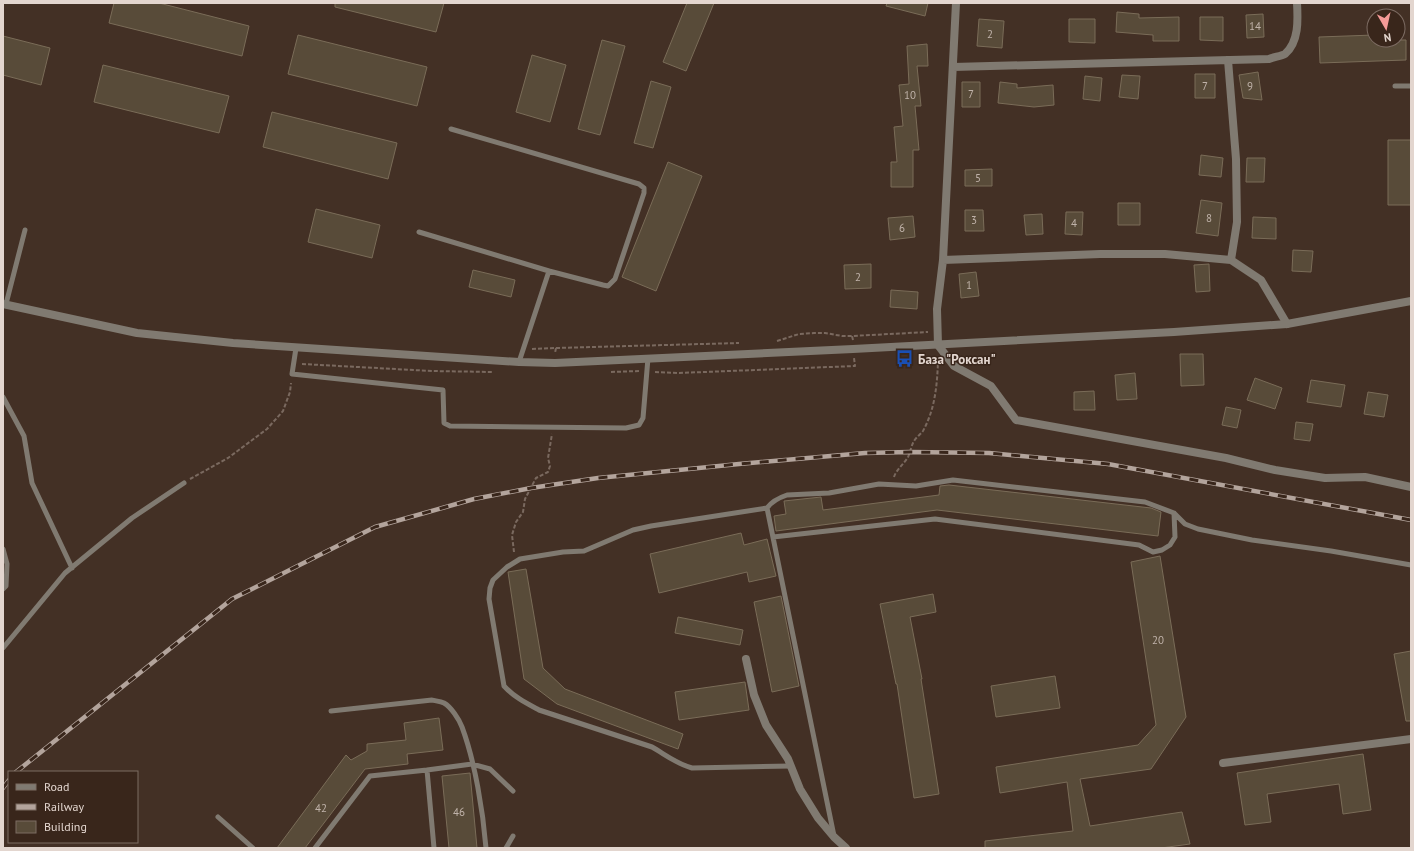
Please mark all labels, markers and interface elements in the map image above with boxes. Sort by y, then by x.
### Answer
north arrow [1366,8,1406,48]
house number: 14 [1249,19,1261,33]
house number: 2 [987,27,993,41]
text: N [1383,30,1392,45]
house number: 7 [1202,79,1208,93]
house number: 9 [1247,79,1253,93]
house number: 7 [968,87,974,101]
house number: 10 [904,88,916,102]
house number: 5 [975,171,981,185]
house number: 8 [1206,211,1212,225]
house number: 3 [971,213,977,227]
house number: 4 [1071,216,1077,230]
house number: 6 [899,221,905,235]
house number: 2 [855,270,861,284]
house number: 1 [966,278,972,292]
bus stop icon: База "Роксан" [895,349,915,369]
place label: База "Роксан" [918,351,996,368]
house number: 20 [1152,633,1164,647]
legend [8,771,138,843]
text: Road [44,779,69,794]
text: Railway [44,799,84,814]
house number: 42 [315,801,327,815]
house number: 46 [453,805,465,819]
text: Building [44,819,87,834]

